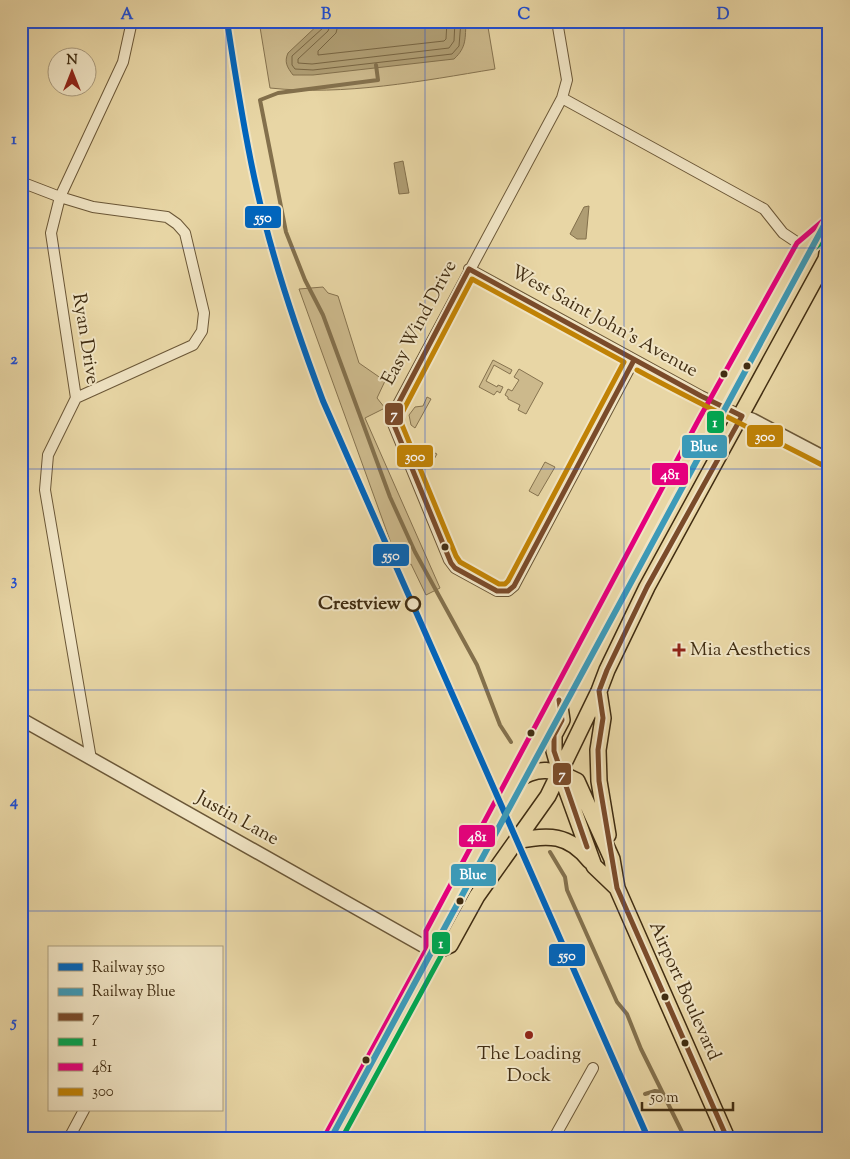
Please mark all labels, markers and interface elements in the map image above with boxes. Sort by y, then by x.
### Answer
text: A [121,4,134,27]
text: B [321,4,331,27]
text: C [518,4,531,27]
text: D [717,4,730,27]
north arrow [48,48,98,98]
text: N [66,51,78,71]
text: 1 [11,129,17,152]
line badge: 550 [244,205,282,229]
text: 550 [253,209,272,229]
street label: Easy Wind Drive [376,256,464,390]
street label: West Saint John's Avenue [506,259,703,385]
street label: Ryan Drive [64,292,106,387]
text: 2 [10,349,18,372]
unlabelled marker [742,361,752,371]
unlabelled marker [719,369,729,379]
line badge: 7 [384,402,404,426]
text: 7 [390,406,398,426]
line badge: 1 [706,410,725,434]
text: 1 [713,414,718,434]
line badge: 300 [746,424,784,448]
text: 300 [755,428,776,448]
line badge: Blue [681,434,728,459]
text: Blue [690,438,718,458]
line badge: 300 [396,444,434,468]
text: 300 [405,448,426,468]
line badge: 481 [651,462,689,486]
text: 481 [660,466,680,486]
unlabelled marker [440,542,450,552]
line badge: 550 [372,543,410,567]
text: 550 [381,547,400,567]
text: 3 [11,570,18,593]
place label: Crestview [318,591,402,618]
marker: Crestview [405,596,421,612]
place label: Mia Aesthetics [690,637,811,664]
marker: Mia Aesthetics [672,643,686,657]
unlabelled marker [526,728,536,738]
line badge: 7 [552,762,572,786]
text: 7 [558,766,566,786]
street label: Justin Lane [190,785,284,853]
text: 4 [9,791,18,814]
line badge: 481 [458,824,496,848]
text: 481 [467,828,487,848]
line badge: Blue [450,863,497,887]
text: Blue [459,866,487,886]
unlabelled marker [455,896,465,906]
street label: Airport Boulevard [641,917,727,1065]
line badge: 1 [431,931,451,955]
text: 1 [439,935,444,955]
line badge: 550 [548,943,586,967]
legend [48,946,222,1112]
text: 550 [557,947,576,967]
text: Railway 550 [92,958,165,979]
text: Railway Blue [92,982,176,1003]
unlabelled marker [660,992,670,1002]
text: 7 [92,1008,100,1029]
text: 5 [9,1012,17,1035]
marker: The Loading Dock [523,1029,535,1041]
text: 1 [92,1032,97,1053]
unlabelled marker [680,1038,690,1048]
place label: The Loading Dock [477,1041,581,1090]
unlabelled marker [361,1055,371,1065]
text: 481 [92,1058,112,1079]
scale bar [642,1079,734,1111]
text: 300 [92,1082,114,1103]
text: 50 m [649,1088,679,1109]

